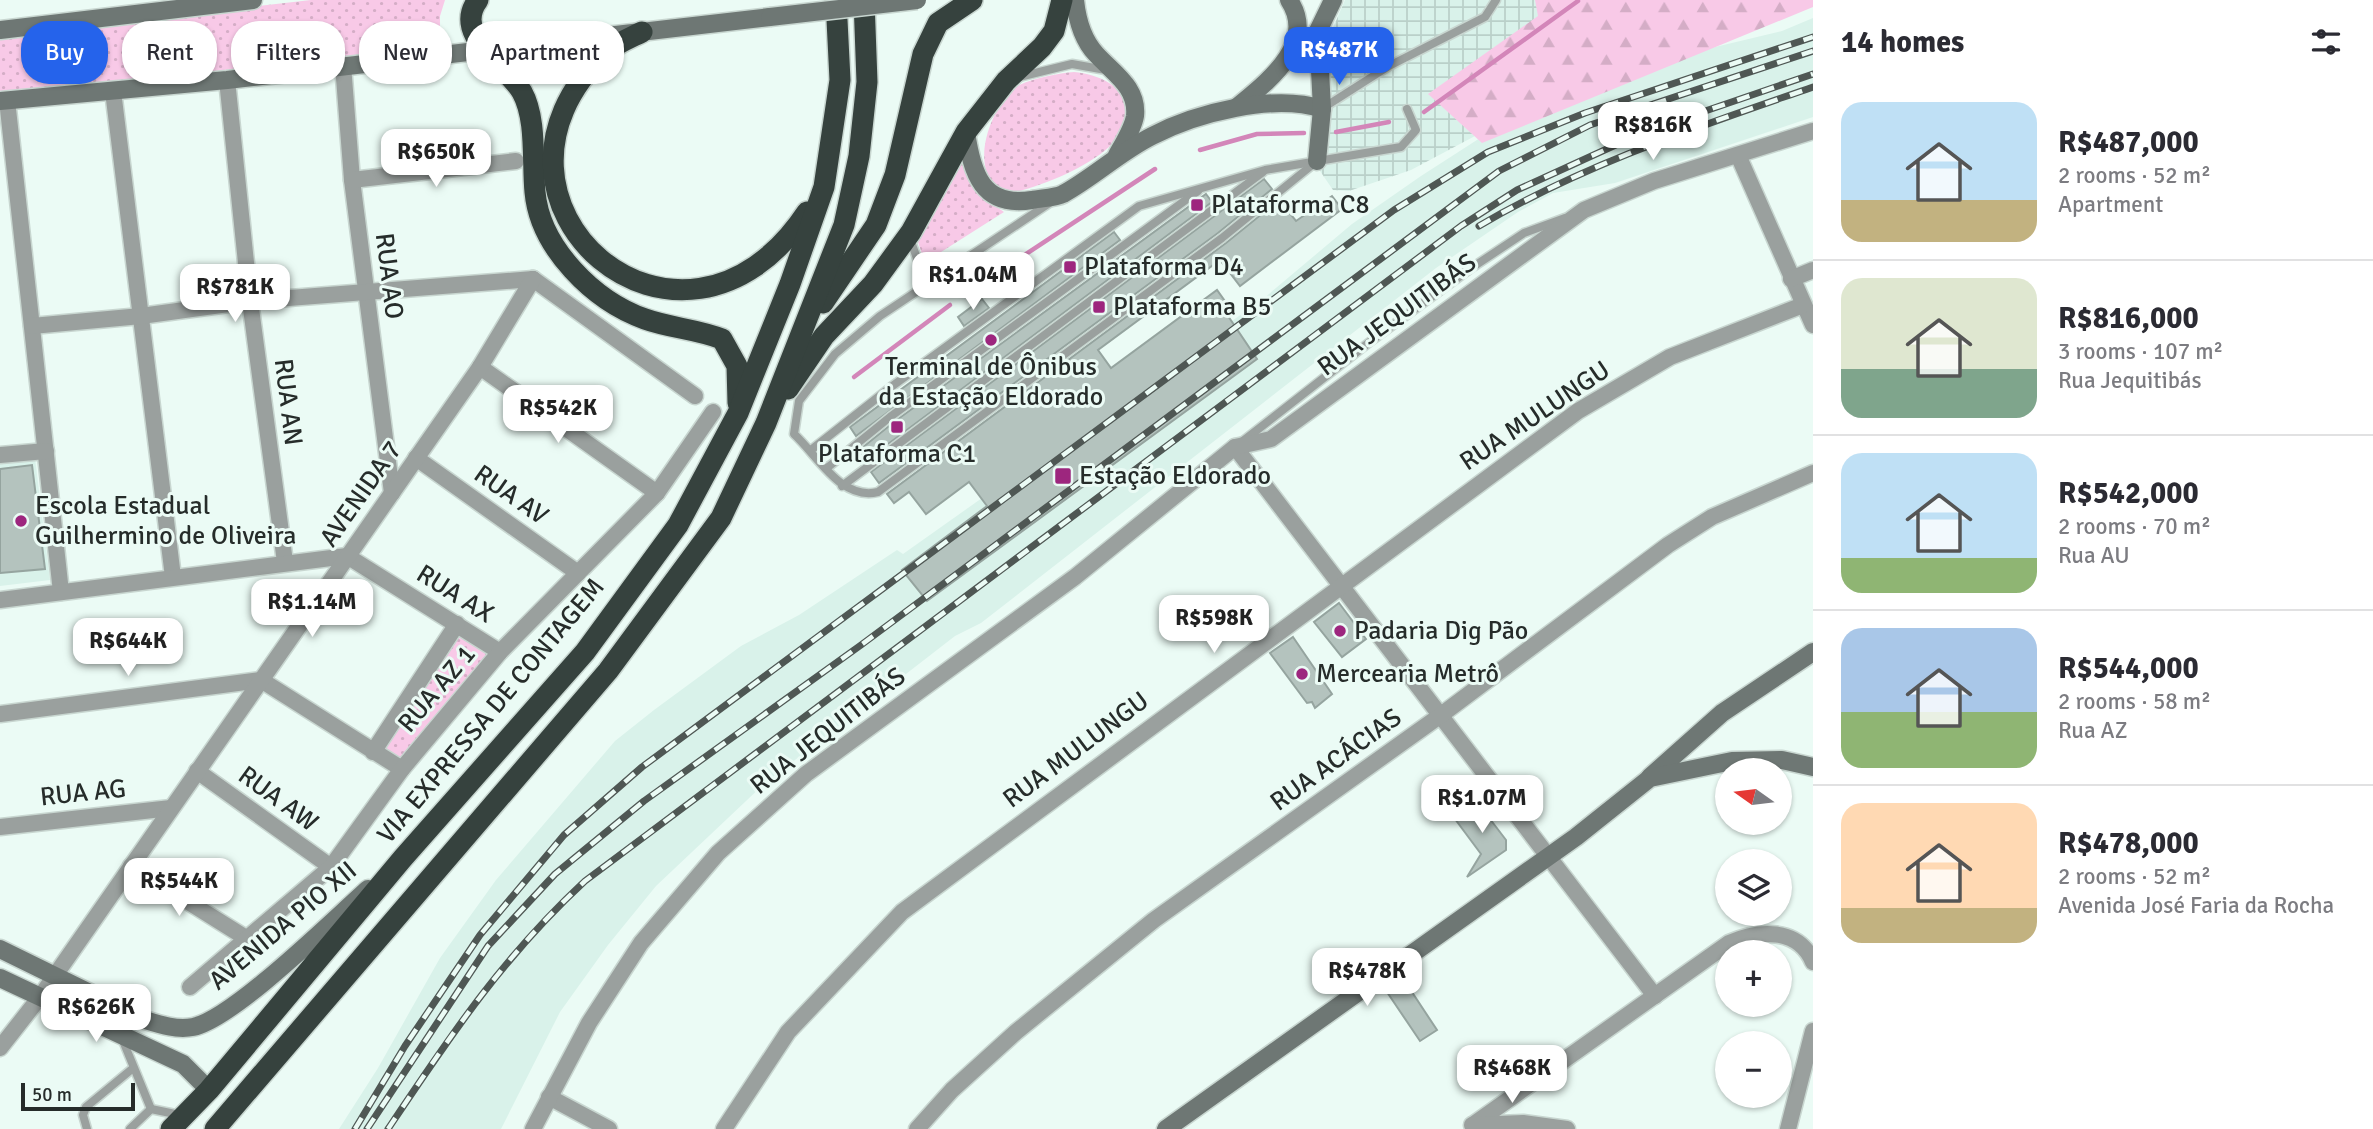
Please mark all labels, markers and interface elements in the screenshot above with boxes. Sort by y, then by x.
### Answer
chip: Buy [21,21,108,84]
chip: Rent [122,21,217,84]
chip: Filters [231,21,345,84]
chip: New [359,21,452,84]
chip: Apartment [466,21,624,84]
icon: filters [2307,23,2345,61]
text: 14 homes [1841,24,1964,61]
pin: R$487K [1282,28,1396,87]
text: R$487K [1300,35,1378,64]
pin: R$816K [1596,102,1710,162]
text: R$816K [1614,110,1692,139]
text: R$487,000 [2058,124,2199,161]
pin: R$650K [379,130,493,189]
icon: home [1897,130,1981,214]
text: R$650K [397,137,475,166]
text: 2 rooms · 52 m² [2058,161,2211,190]
place label: Plataforma C8 [1211,189,1370,221]
text: Apartment [2058,190,2163,219]
marker: Plataforma C8 [1189,197,1205,213]
street label: RUA AO [368,231,410,321]
street label: RUA JEQUITIBÁS [1311,247,1483,383]
place label: Plataforma D4 [1084,251,1244,283]
pin: R$1.04M [908,252,1038,312]
marker: Plataforma D4 [1062,259,1078,275]
text: R$1.04M [928,260,1018,289]
pin: R$781K [178,264,292,324]
text: R$781K [196,272,274,301]
place label: Plataforma B5 [1113,291,1272,323]
marker: Plataforma B5 [1091,299,1107,315]
text: R$816,000 [2058,300,2199,337]
icon: home [1897,306,1981,390]
marker: Terminal de Ônibus da Estação Eldorado [983,332,999,348]
text: 3 rooms · 107 m² [2058,337,2223,366]
place label: Terminal de Ônibus da Estação Eldorado [879,351,1103,413]
street label: RUA MULUNGU [1454,354,1616,478]
street label: RUA AN [267,357,309,447]
text: Rua Jequitibás [2058,366,2202,395]
pin: R$542K [501,386,615,445]
text: R$542K [519,393,597,422]
marker: Plataforma C1 [889,419,905,435]
street label: AVENIDA 7 [313,435,409,553]
place label: Plataforma C1 [818,438,976,470]
street label: RUA AV [468,458,554,532]
place label: Estação Eldorado [1079,460,1271,492]
marker: Estação Eldorado [1053,466,1073,486]
text: R$542,000 [2058,475,2199,512]
icon: home [1897,481,1981,565]
place label: Escola Estadual Guilhermino de Oliveira [35,490,296,552]
text: 2 rooms · 70 m² [2058,512,2211,541]
marker: Escola Estadual Guilhermino de Oliveira [13,513,29,529]
text: Rua AU [2058,541,2130,570]
street label: RUA AX [411,558,499,630]
street label: VIA EXPRESSA DE CONTAGEM [371,572,611,850]
pin: R$1.14M [247,580,377,639]
text: R$1.14M [267,587,357,616]
pin: R$598K [1157,596,1271,655]
text: R$598K [1175,603,1253,632]
place label: Padaria Dig Pão [1354,615,1528,647]
pin: R$644K [71,618,185,678]
marker: Padaria Dig Pão [1332,623,1348,639]
text: R$644K [89,626,167,655]
street label: RUA AZ 1 [391,639,483,739]
text: R$544,000 [2058,650,2199,687]
icon: home [1897,656,1981,740]
place label: Mercearia Metrô [1316,658,1499,690]
street label: RUA JEQUITIBÁS [744,660,912,802]
marker: Mercearia Metrô [1294,666,1310,682]
street label: RUA MULUNGU [997,685,1155,815]
text: 2 rooms · 58 m² [2058,687,2211,716]
street label: RUA ACÁCIAS [1264,702,1408,818]
text: Rua AZ [2058,716,2128,745]
north arrow [1715,758,1792,835]
map controls [1715,758,1792,1108]
street label: RUA AW [232,759,324,839]
street label: RUA AG [39,773,127,813]
pin: R$1.07M [1417,776,1547,835]
text: R$1.07M [1437,783,1527,812]
text: R$478,000 [2058,825,2199,862]
icon: home [1897,831,1981,915]
button: layers [1715,849,1792,926]
street label: AVENIDA PIO XII [202,855,364,997]
pin: R$544K [122,858,236,918]
text: 2 rooms · 52 m² [2058,862,2211,891]
text: R$544K [140,866,218,895]
text: Avenida José Faria da Rocha [2058,891,2334,920]
button: + [1715,940,1792,1017]
pin: R$478K [1310,948,1424,1008]
text: R$478K [1328,956,1406,985]
pin: R$626K [39,984,153,1044]
text: R$626K [57,992,135,1021]
button: − [1715,1031,1792,1108]
pin: R$468K [1455,1046,1569,1105]
text: R$468K [1473,1053,1551,1082]
scale bar [21,1080,135,1112]
text: 50 m [32,1083,72,1107]

